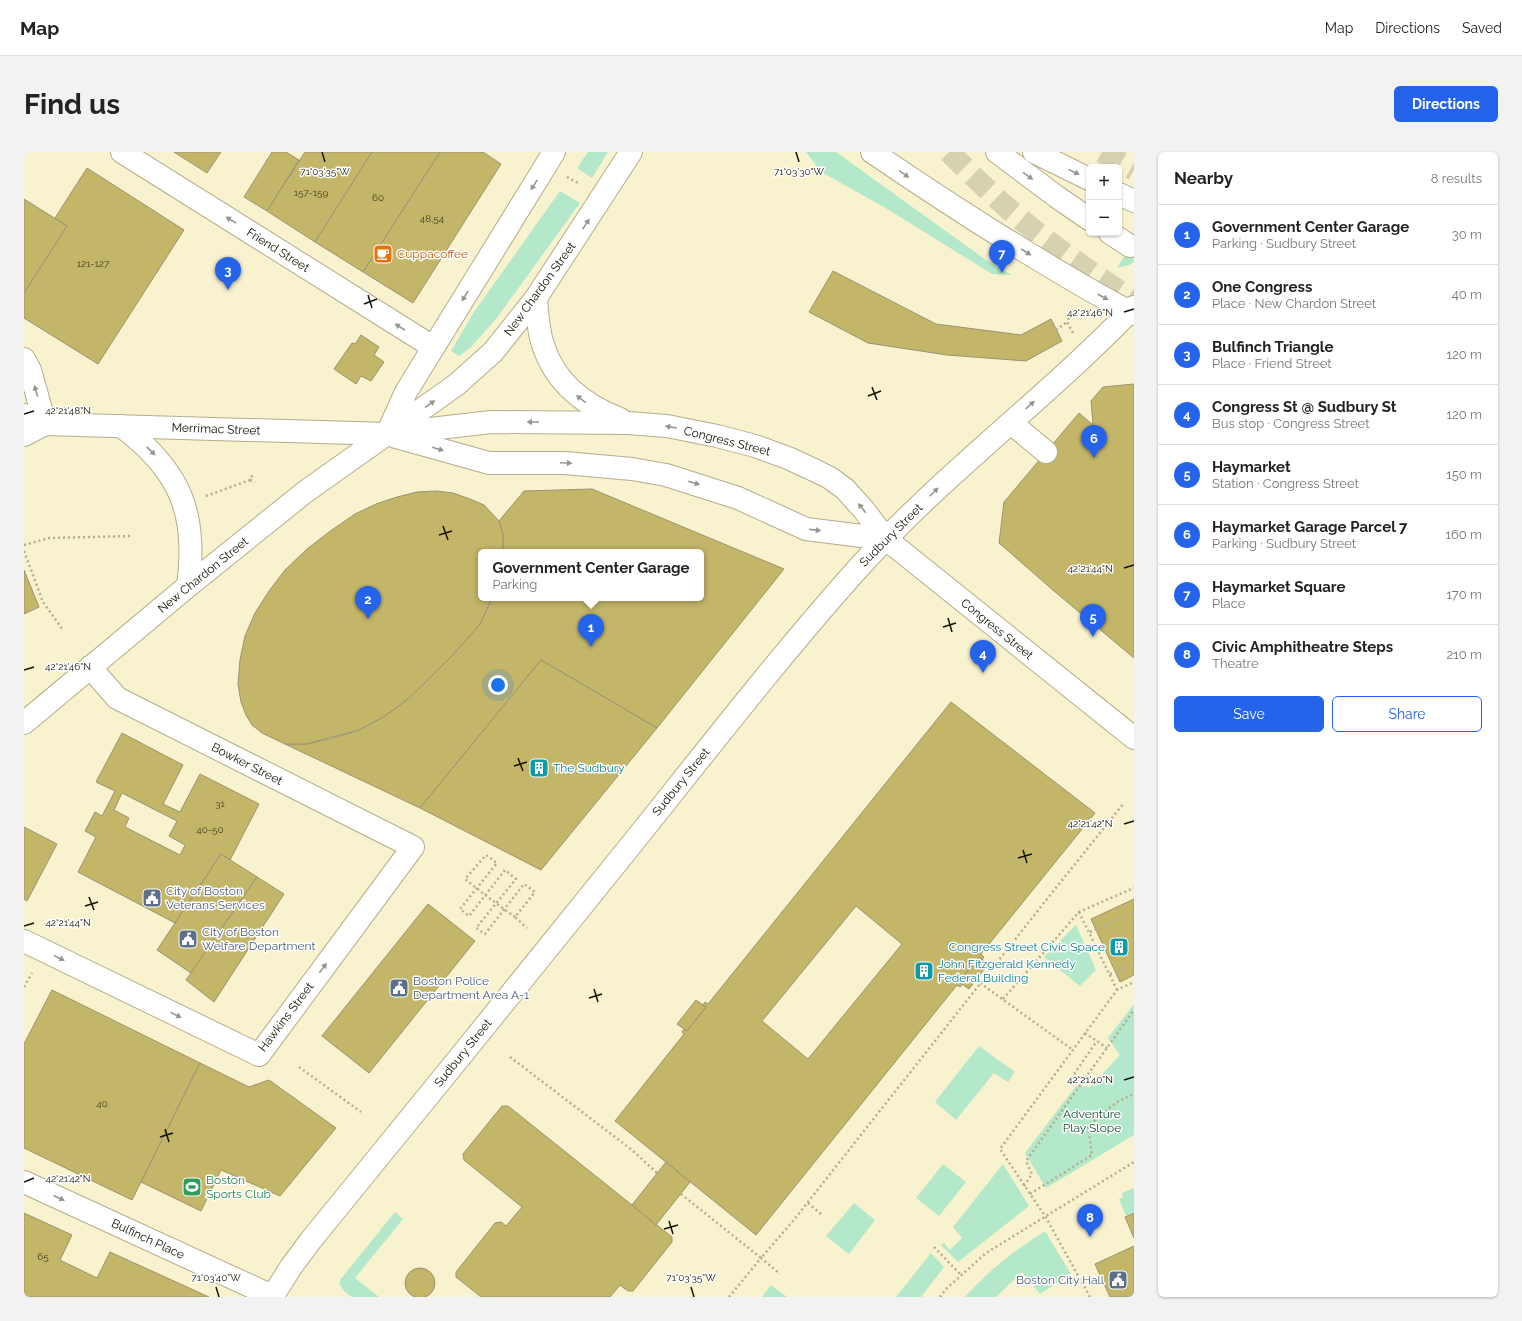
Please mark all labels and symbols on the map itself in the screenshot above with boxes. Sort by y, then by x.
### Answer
text: 71°03'35"W [300,166,350,177]
text: 71°03'30"W [774,166,825,177]
one-way arrow [1068,169,1080,175]
one-way arrow [899,170,909,178]
one-way arrow [1023,172,1033,180]
one-way arrow [530,179,537,191]
house number: 157-159 [294,187,328,198]
house number: 60 [372,192,384,203]
house number: 48,54 [420,213,445,224]
one-way arrow [225,217,237,224]
one-way arrow [582,219,590,229]
street label: Friend Street [244,225,312,275]
street label: New Chardon Street [501,239,579,339]
pin: 7 [989,240,1015,273]
cafe icon: Cuppacoffee [372,243,394,265]
place label: Cuppacoffee [397,247,468,261]
one-way arrow [1021,248,1031,256]
pin: 3 [215,257,241,290]
house number: 121-127 [77,258,110,269]
one-way arrow [462,290,469,302]
one-way arrow [1097,294,1109,300]
text: 42°21'46"N [1067,307,1113,318]
one-way arrow [394,323,406,330]
one-way arrow [33,385,39,397]
one-way arrow [576,395,587,403]
one-way arrow [425,400,435,408]
one-way arrow [1025,400,1035,410]
text: 42°21'48"N [45,405,91,416]
one-way arrow [526,419,539,425]
street label: Merrimac Street [171,420,261,438]
street label: Congress Street [682,423,772,459]
one-way arrow [665,424,677,430]
pin: 6 [1081,425,1107,458]
one-way arrow [146,446,156,456]
one-way arrow [432,446,444,452]
one-way arrow [560,460,573,466]
one-way arrow [688,480,700,486]
one-way arrow [929,487,939,497]
street label: Sudbury Street [857,501,925,569]
one-way arrow [858,503,867,514]
one-way arrow [809,527,821,533]
street label: New Chardon Street [155,534,251,616]
text: 42°21'44"N [1067,563,1113,574]
pin: 2 [355,586,381,619]
street label: Congress Street [958,596,1036,662]
pin: 5 [1080,604,1106,637]
pin: 1 [578,614,604,647]
pin: 4 [970,640,996,673]
text: 42°21'46"N [45,661,91,672]
your location [488,675,508,695]
street label: Bowker Street [209,740,285,788]
street label: Sudbury Street [649,745,713,819]
building icon: The Sudbury [528,757,550,779]
place label: The Sudbury [553,761,625,775]
house number: 31 [215,798,226,809]
text: 42°21'42"N [1068,818,1113,829]
house number: 40-50 [196,824,224,835]
place label: City of Boston Veterans Services [166,884,265,912]
public building icon: City of Boston Veterans Services [141,887,163,909]
text: 42°21'44"N [45,917,91,928]
place label: City of Boston Welfare Department [202,925,315,953]
public building icon: City of Boston Welfare Department [177,928,199,950]
building icon: Congress Street Civic Space [1108,936,1130,958]
place label: Congress Street Civic Space [949,940,1105,954]
one-way arrow [53,955,65,961]
place label: John Fitzgerald Kennedy Federal Building [938,957,1076,985]
building icon: John Fitzgerald Kennedy Federal Building [913,960,935,982]
one-way arrow [319,963,327,974]
place label: Boston Police Department Area A-1 [413,974,529,1002]
public building icon: Boston Police Department Area A-1 [388,977,410,999]
street label: Hawkins Street [255,980,317,1054]
one-way arrow [170,1012,182,1018]
street label: Sudbury Street [431,1016,495,1090]
text: 42°21'40"N [1067,1074,1113,1085]
house number: 40 [96,1098,108,1109]
park label: Adventure Play Slope [1063,1107,1121,1135]
text: 42°21'42"N [46,1173,91,1184]
place label: Boston Sports Club [206,1173,271,1201]
sports icon: Boston Sports Club [181,1176,203,1198]
one-way arrow [54,1195,65,1201]
pin: 8 [1077,1204,1103,1237]
street label: Bulfinch Place [109,1216,187,1262]
house number: 65 [37,1251,49,1262]
public building icon: Boston City Hall [1107,1269,1129,1291]
text: 71°03'40"W [191,1272,241,1283]
text: 71°03'35"W [666,1272,716,1283]
place label: Boston City Hall [1016,1273,1105,1287]

